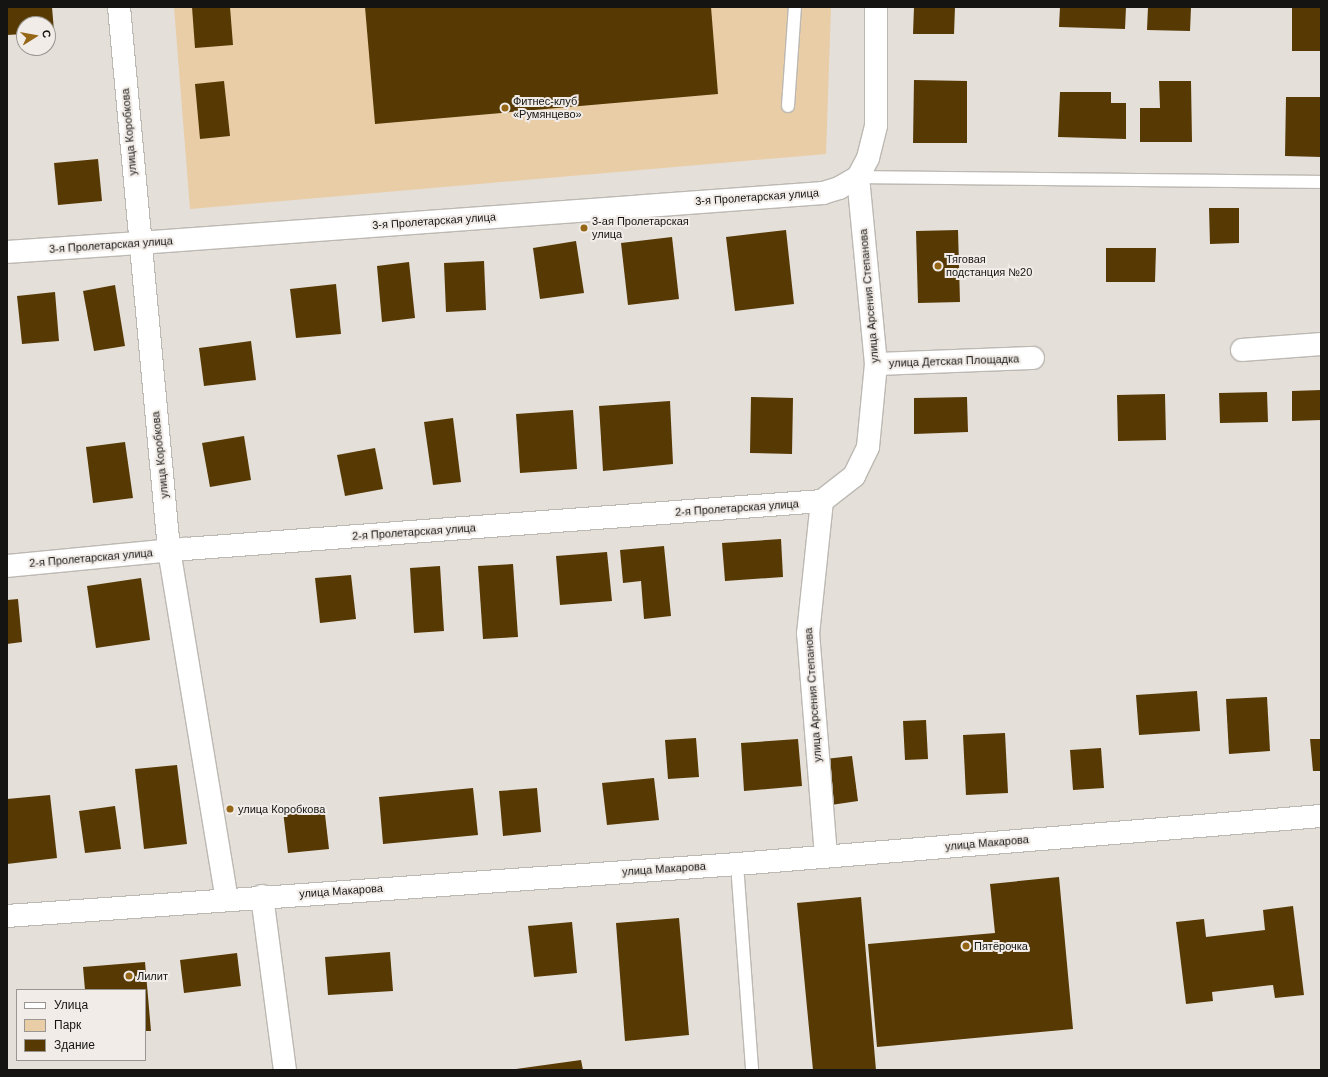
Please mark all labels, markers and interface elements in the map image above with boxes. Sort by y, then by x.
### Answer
north arrow [16,16,56,56]
text: С [40,29,53,39]
street label: улица Коробкова [119,88,139,176]
place label: Фитнес-клуб «Румянцево» [513,95,582,121]
marker: Фитнес-клуб «Румянцево» [500,103,510,113]
street label: 3-я Пролетарская улица [695,186,819,208]
street label: 3-я Пролетарская улица [372,210,496,232]
place label: 3-ая Пролетарская улица [592,215,689,241]
marker: 3-ая Пролетарская улица [579,223,589,233]
street label: улица Арсения Степанова [857,228,881,364]
street label: 3-я Пролетарская улица [49,234,173,256]
place label: Тяговая подстанция №20 [946,253,1032,279]
marker: Тяговая подстанция №20 [933,261,943,271]
street label: улица Детская Площадка [889,352,1019,370]
street label: улица Коробкова [149,411,171,499]
street label: 2-я Пролетарская улица [675,497,799,519]
street label: 2-я Пролетарская улица [352,521,476,543]
street label: 2-я Пролетарская улица [29,546,153,570]
street label: улица Арсения Степанова [802,627,824,763]
place label: улица Коробкова [238,802,325,816]
marker: улица Коробкова [225,804,235,814]
street label: улица Макарова [945,833,1029,853]
street label: улица Макарова [622,859,706,879]
street label: улица Макарова [299,881,383,901]
place label: Пятёрочка [974,939,1028,953]
marker: Пятёрочка [961,941,971,951]
place label: Лилит [137,969,168,983]
marker: Лилит [124,971,134,981]
legend [16,989,146,1061]
text: Улица [54,998,88,1012]
text: Парк [54,1018,81,1032]
text: Здание [54,1038,95,1052]

